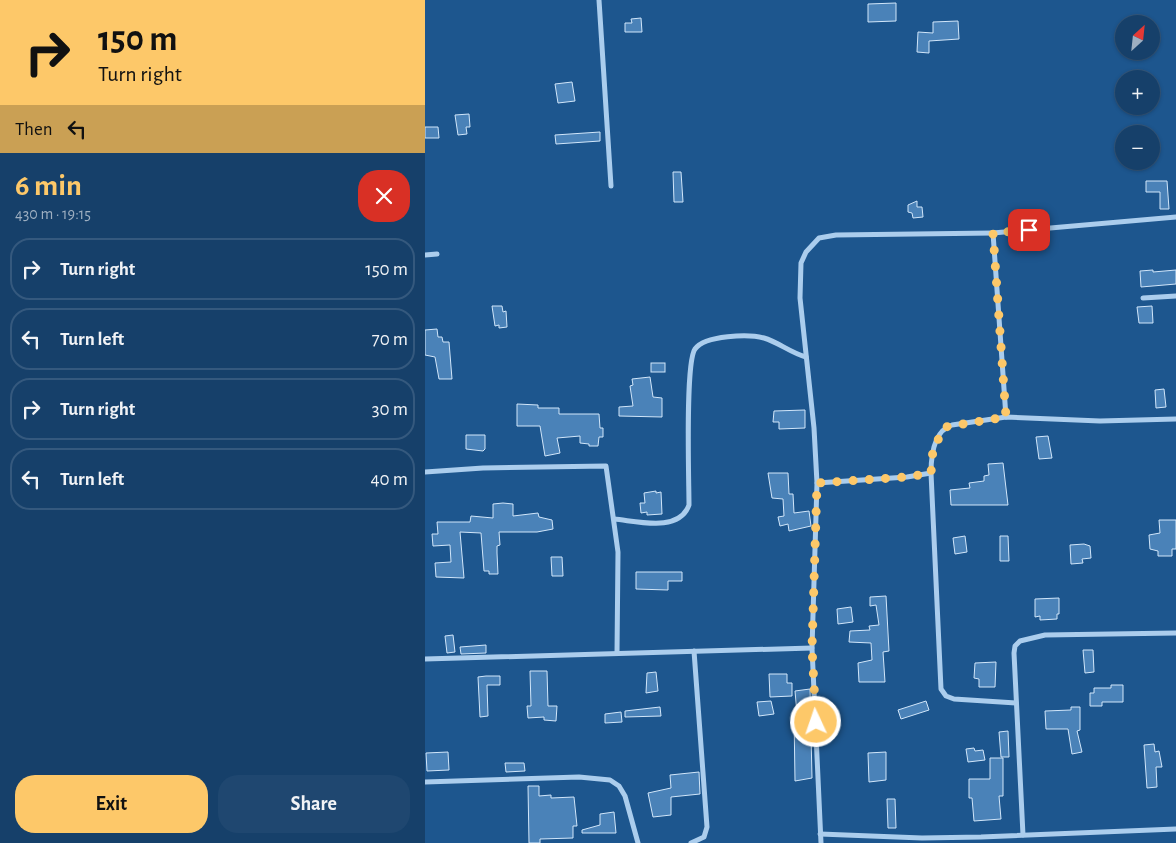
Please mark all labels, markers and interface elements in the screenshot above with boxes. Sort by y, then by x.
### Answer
north arrow [1115,15,1160,60]
map controls [1115,15,1160,170]
icon: right [15,20,80,85]
text: 150 m [98,22,178,57]
text: Turn right [98,63,182,85]
button: + [1115,70,1160,115]
icon: left [63,115,91,143]
text: Then [15,120,53,139]
button: − [1115,125,1160,170]
button: close [358,170,410,222]
text: 6 min [15,171,82,201]
text: 430 m · 19:15 [15,206,91,222]
pin [1008,209,1050,251]
icon: arrive [1015,216,1043,244]
icon: right [17,255,45,283]
text: Turn right [60,260,135,279]
text: 150 m [365,260,408,279]
icon: left [17,325,45,353]
text: Turn left [60,330,124,349]
text: 70 m [372,330,408,349]
icon: right [17,395,45,423]
text: Turn right [60,400,135,419]
text: 30 m [372,400,408,419]
icon: left [17,465,45,493]
text: Turn left [60,470,124,489]
text: 40 m [370,470,408,489]
position arrow [789,695,841,747]
button: Exit [15,775,208,833]
button: Share [218,775,410,833]

